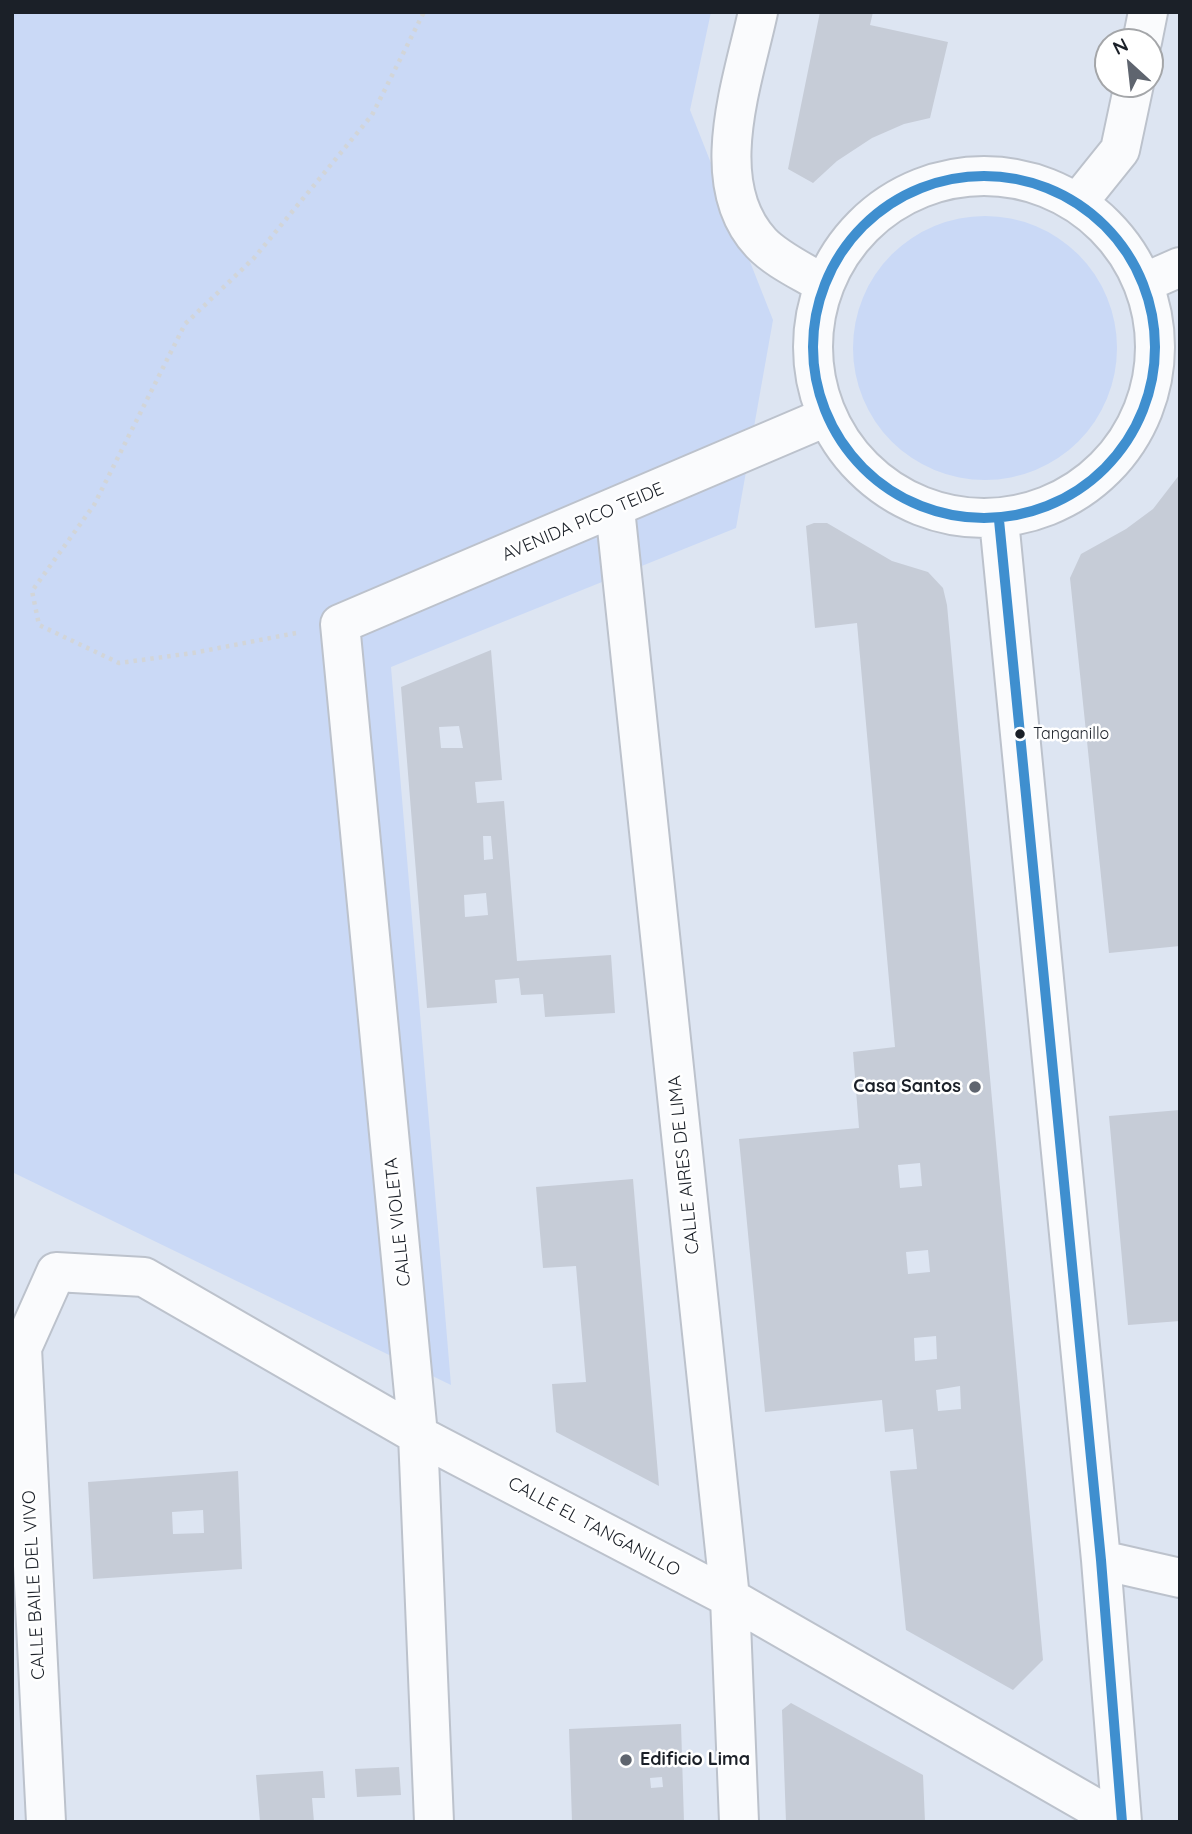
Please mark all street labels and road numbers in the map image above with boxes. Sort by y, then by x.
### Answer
street label: AVENIDA PICO TEIDE [499,478,667,566]
street label: CALLE AIRES DE LIMA [664,1074,704,1256]
street label: CALLE VIOLETA [380,1157,416,1287]
street label: CALLE EL TANGANILLO [504,1472,684,1582]
street label: CALLE BAILE DEL VIVO [18,1490,50,1680]

